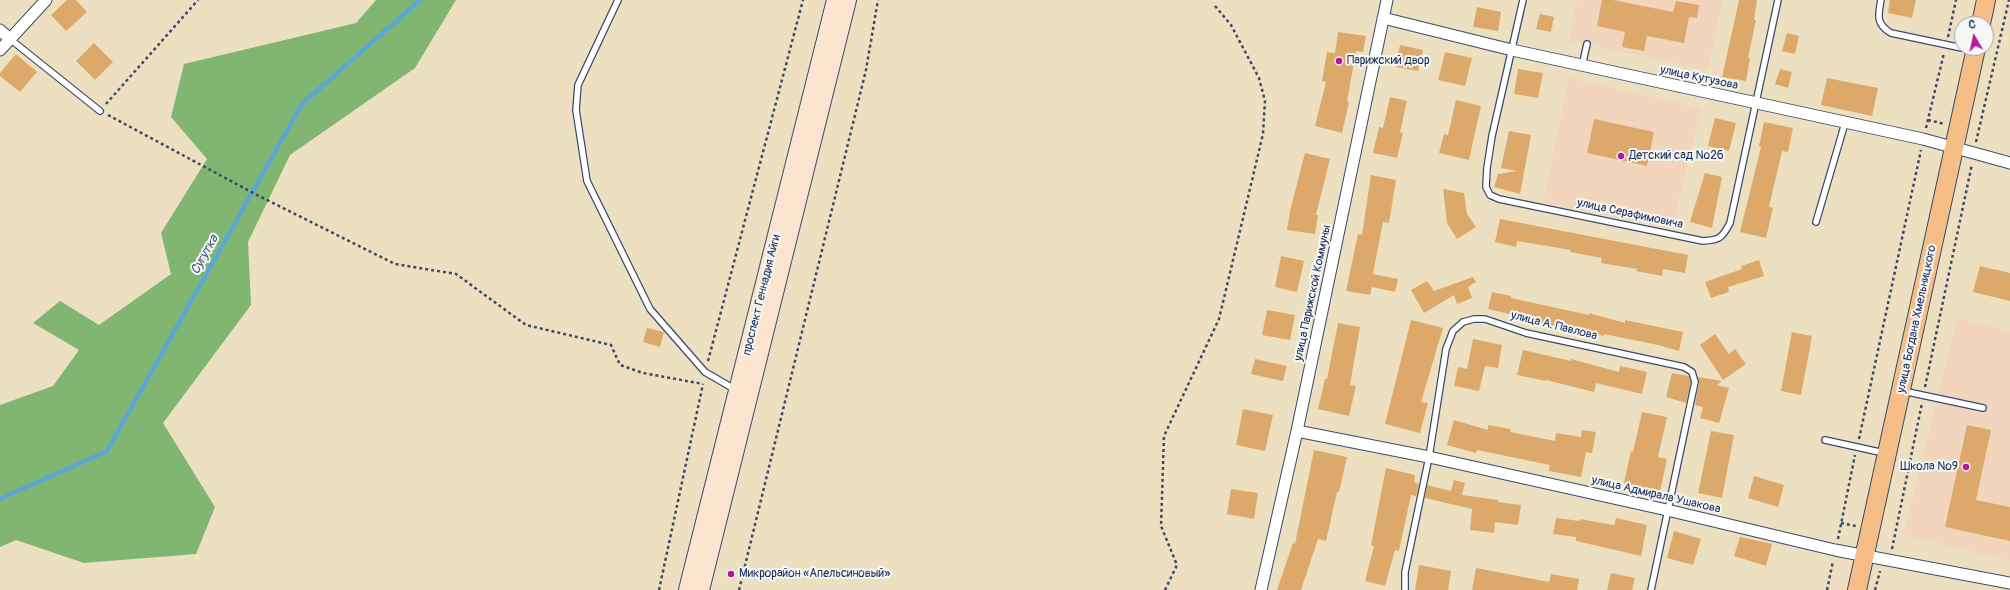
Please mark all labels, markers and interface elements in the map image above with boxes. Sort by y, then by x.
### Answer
north arrow [1954,16,1994,56]
text: С [1968,18,1977,32]
place label: Парижский двор [1347,54,1430,68]
marker: Парижский двор [1334,56,1344,66]
street label: улица Кутузова [1659,63,1739,93]
place label: Детский сад №26 [1629,149,1724,163]
marker: Детский сад №26 [1616,151,1626,161]
street label: улица Серафимовича [1576,196,1684,232]
street label: улица Парижской Коммуны [1292,224,1334,362]
water label: Сугутка [188,232,222,278]
street label: проспект Геннадия Айги [740,233,784,357]
street label: улица Богдана Хмельницкого [1894,244,1940,394]
street label: улица А. Павлова [1509,308,1599,344]
place label: Школа №9 [1900,460,1958,474]
marker: Школа №9 [1961,462,1971,472]
street label: улица Адмирала Ушакова [1590,473,1722,517]
place label: Микрорайон «Апельсиновый» [739,567,890,581]
marker: Микрорайон «Апельсиновый» [726,569,736,579]

